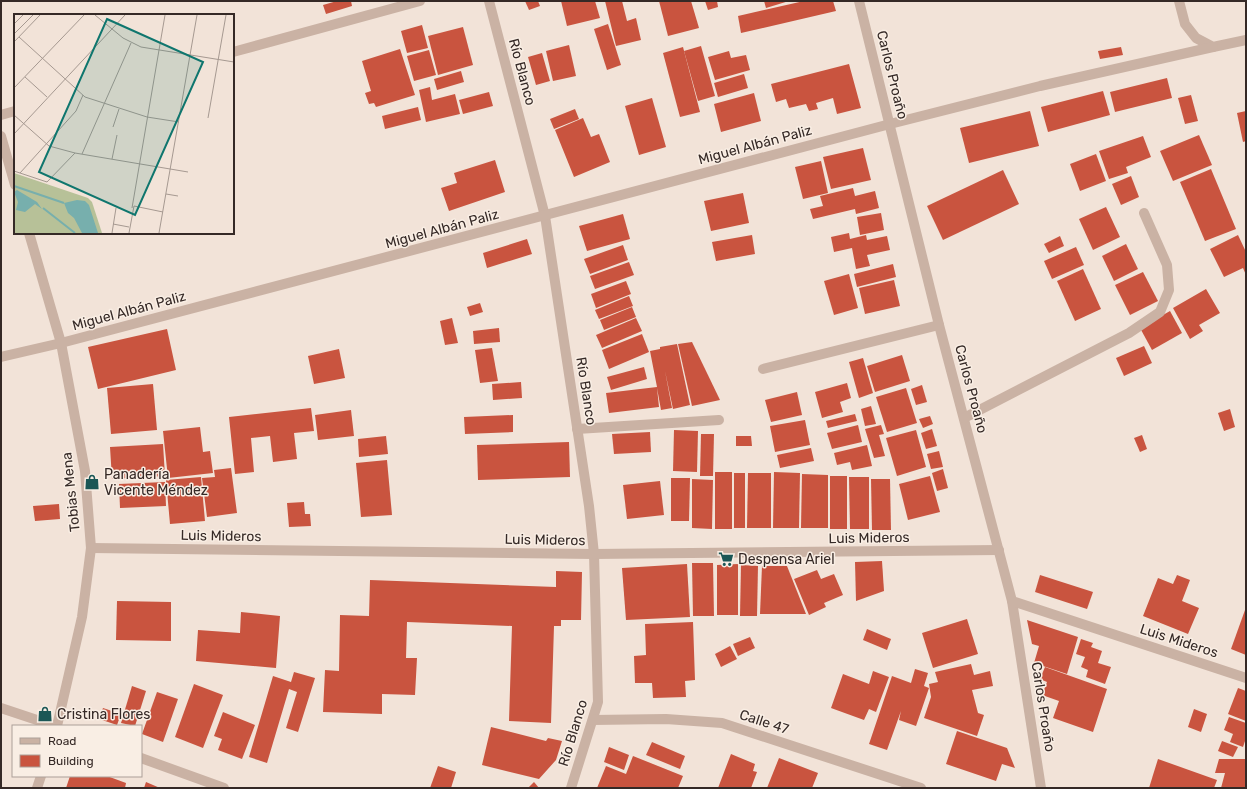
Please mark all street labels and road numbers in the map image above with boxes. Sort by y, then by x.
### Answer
street label: Carlos Proaño [873,29,911,121]
street label: Río Blanco [505,37,539,107]
street label: Miguel Albán Paliz [696,122,814,168]
street label: Miguel Albán Paliz [383,206,501,252]
street label: Miguel Albán Paliz [70,288,188,334]
street label: Carlos Proaño [951,343,991,435]
street label: Río Blanco [572,356,600,426]
street label: Tobias Mena [58,451,84,533]
street label: Luis Mideros [180,527,262,545]
street label: Luis Mideros [828,529,910,547]
street label: Luis Mideros [504,531,586,549]
street label: Luis Mideros [1138,620,1220,662]
street label: Carlos Proaño [1027,661,1059,753]
street label: Río Blanco [555,698,591,768]
street label: Calle 47 [737,706,791,738]

